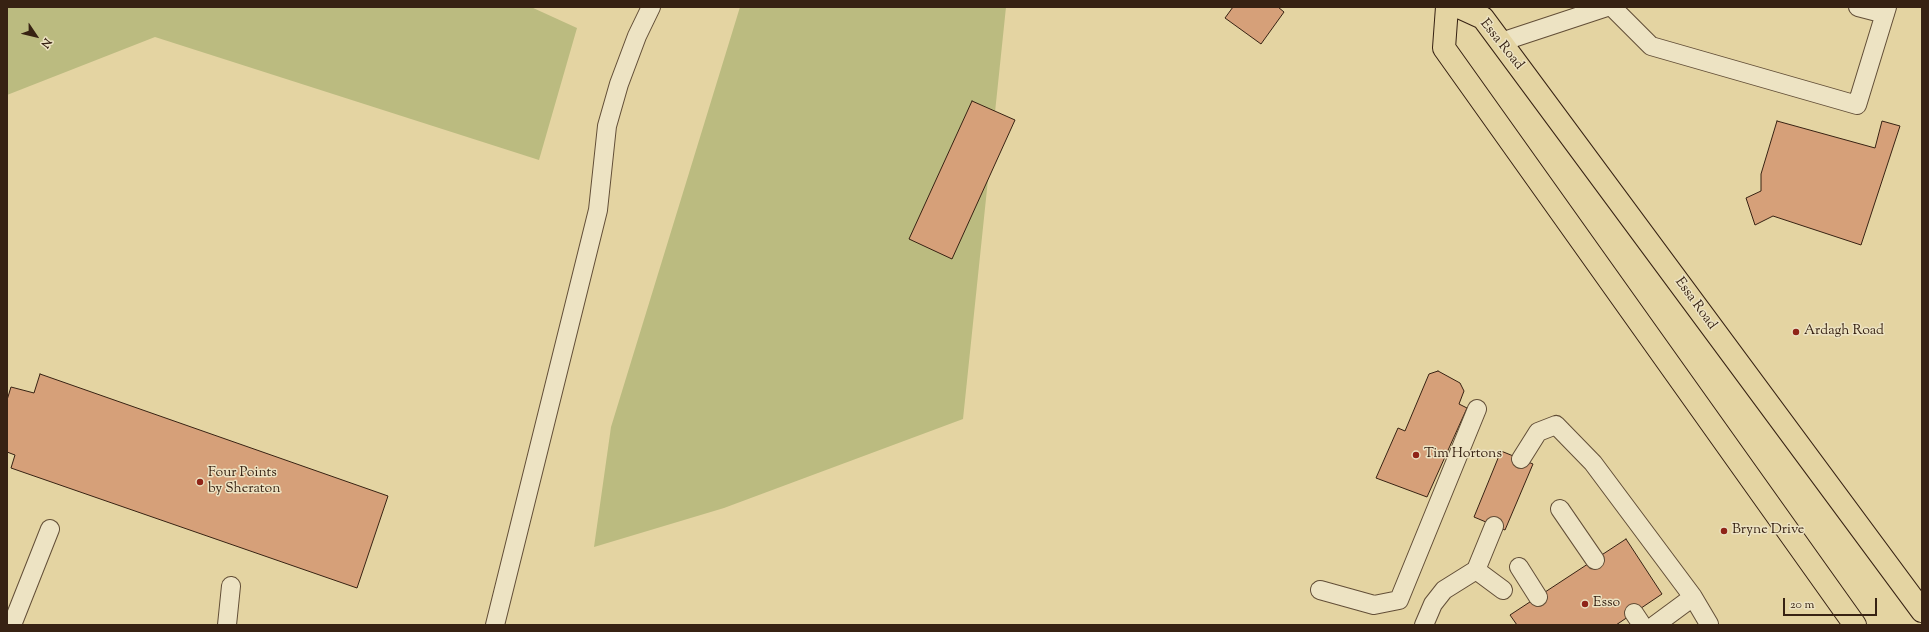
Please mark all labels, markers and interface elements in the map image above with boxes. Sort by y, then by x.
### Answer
north arrow [16,16,56,56]
street label: Essa Road [1475,16,1527,74]
text: N [37,35,55,51]
street label: Essa Road [1670,275,1720,333]
place label: Ardagh Road [1804,324,1884,340]
marker: Ardagh Road [1791,327,1801,337]
place label: Tim Hortons [1424,447,1502,463]
marker: Tim Hortons [1411,450,1421,460]
place label: Four Points by Sheraton [208,466,280,498]
marker: Four Points by Sheraton [195,477,205,487]
place label: Bryne Drive [1732,523,1804,539]
marker: Bryne Drive [1719,526,1729,536]
scale bar [1785,590,1879,616]
place label: Esso [1593,596,1620,612]
text: 20 m [1790,596,1814,614]
marker: Esso [1580,599,1590,609]

